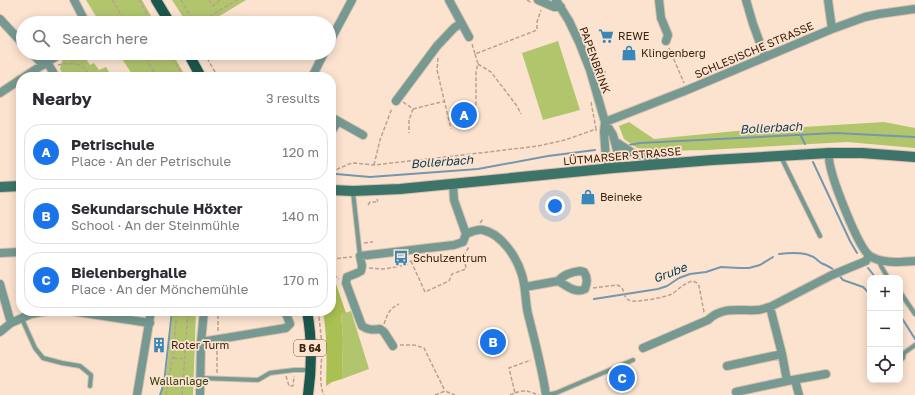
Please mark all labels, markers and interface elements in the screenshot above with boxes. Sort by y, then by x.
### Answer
search box [16,16,336,60]
street label: SCHLESISCHE STRASSE [692,18,816,81]
street label: PAPENBRINK [577,25,614,95]
icon: search [30,27,52,49]
supermarket icon: REWE [597,27,615,45]
text: Search here [62,29,148,47]
place label: REWE [618,29,650,42]
shop icon: Klingenberg [620,44,638,62]
place label: Klingenberg [641,46,706,59]
text: Nearby [32,88,92,109]
text: 3 results [266,90,320,106]
pin: A [451,100,477,130]
water label: Bollerbach [739,118,803,137]
text: Petrischule [71,135,154,153]
text: A [41,144,51,160]
text: 120 m [282,144,319,160]
street label: LÜTMARSER STRASSE [562,144,682,167]
water label: Bollerbach [410,152,474,171]
text: Place · An der Petrischule [71,153,231,169]
shop icon: Beineke [579,188,597,206]
place label: Beineke [600,190,642,203]
your location [545,196,565,216]
text: Sekundarschule Höxter [71,199,243,217]
text: B [41,208,51,224]
text: 140 m [282,208,319,224]
text: School · An der Steinmühle [71,217,240,233]
bus stop icon: Schulzentrum [392,249,410,267]
place label: Schulzentrum [413,251,487,264]
water label: Grube [651,259,690,286]
text: Bielenberghalle [71,263,187,281]
text: C [41,272,51,288]
text: 170 m [283,272,319,288]
map controls [867,275,903,383]
button: + [867,275,903,311]
text: Place · An der Mönchemühle [71,281,248,297]
button: − [867,311,903,347]
pin: B [480,327,506,357]
building icon: Roter Turm [150,336,168,354]
place label: Roter Turm [171,338,229,351]
road number: B 64 [294,340,326,356]
button: locate [867,347,903,383]
pin: C [609,363,635,393]
park label: Wallanlage [149,374,209,387]

